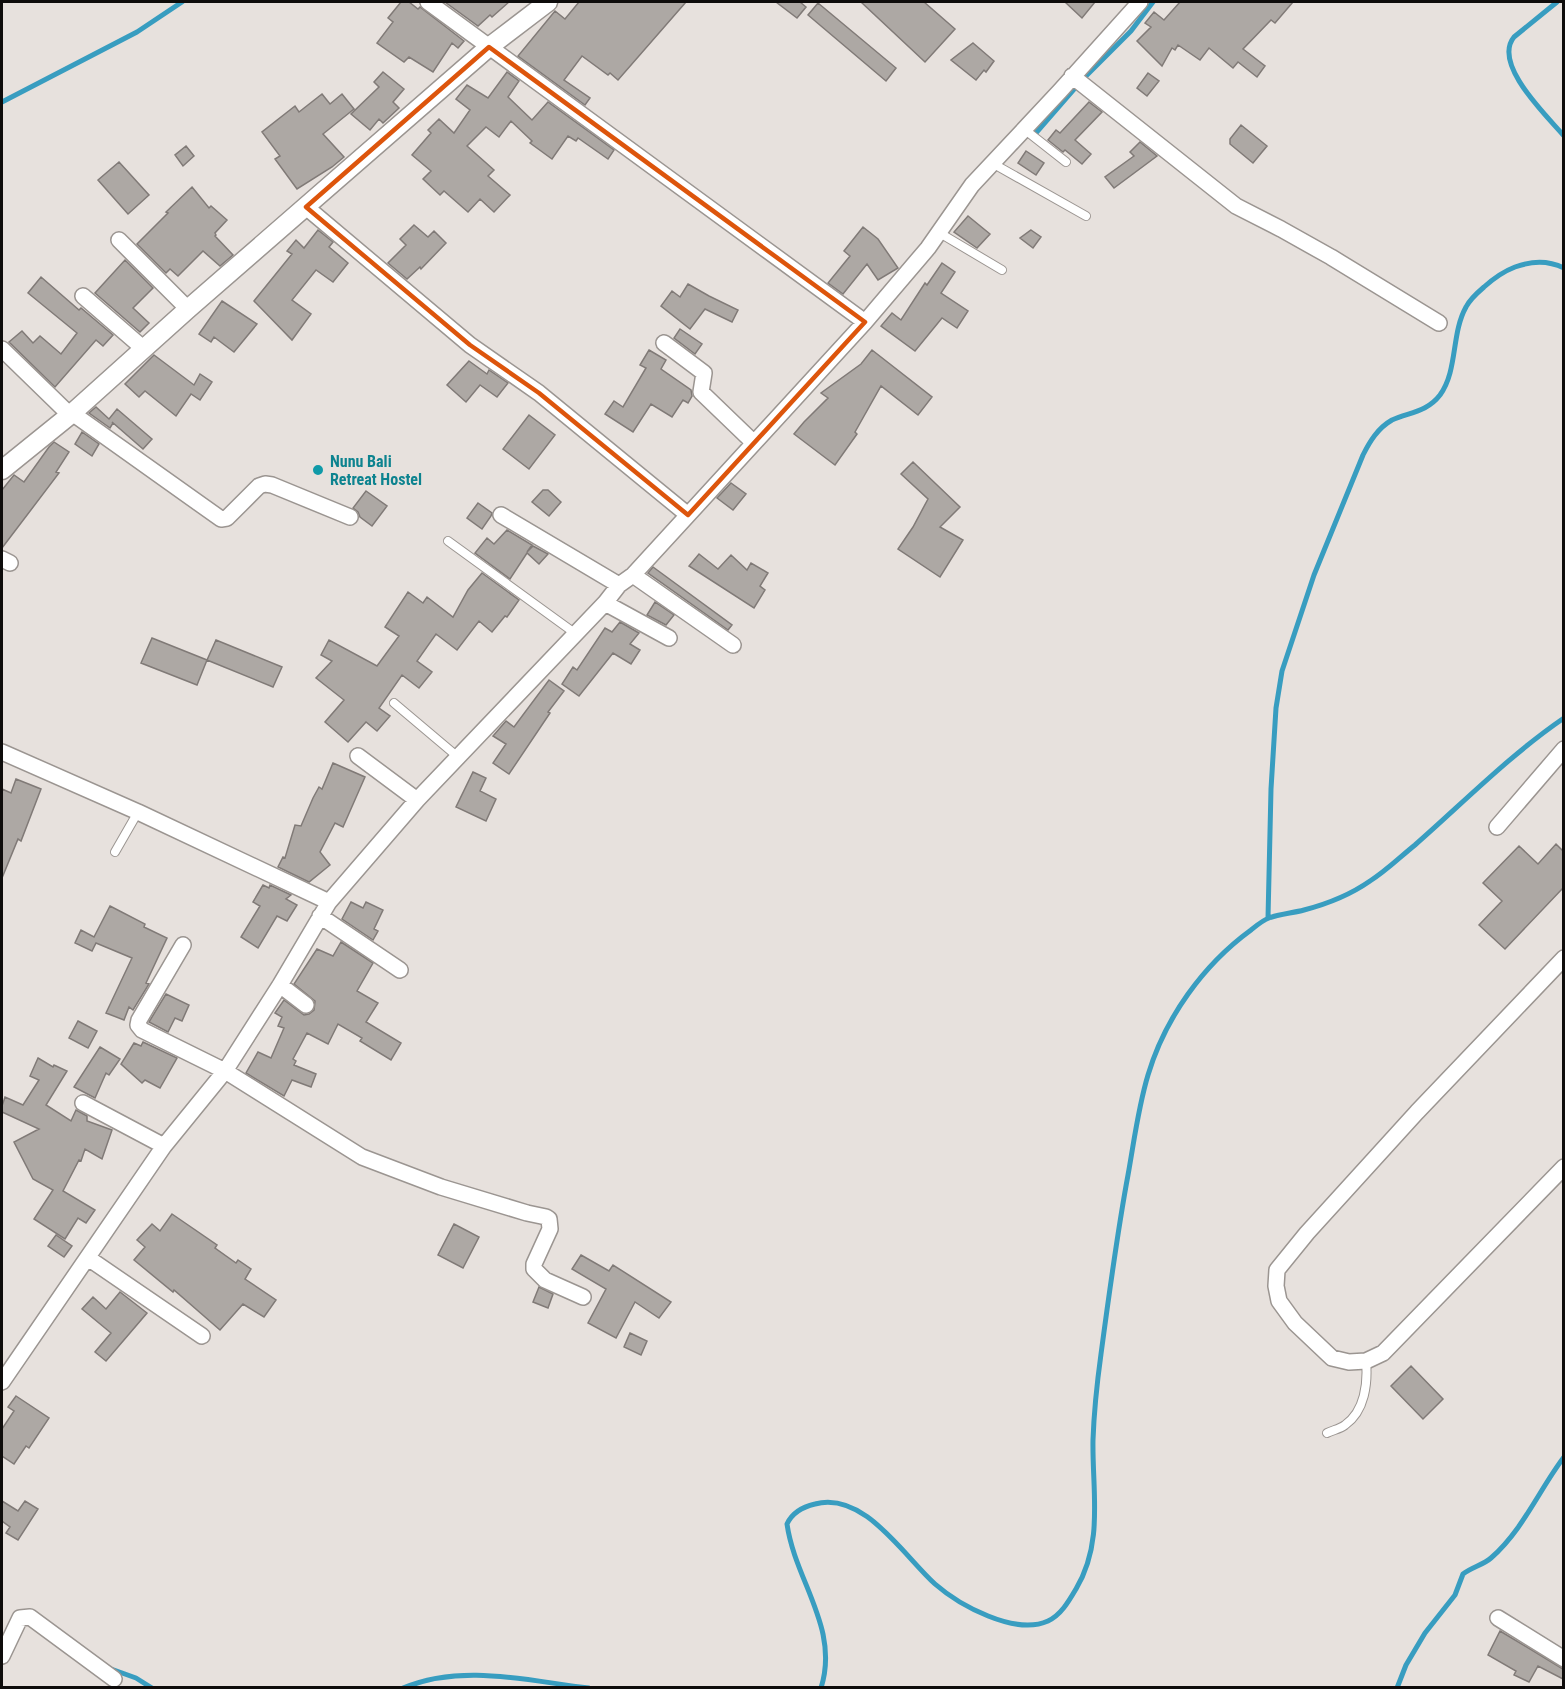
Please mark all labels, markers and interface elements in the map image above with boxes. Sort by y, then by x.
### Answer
place label: Nunu Bali Retreat Hostel [330,452,422,489]
marker: Nunu Bali Retreat Hostel [311,463,325,477]

